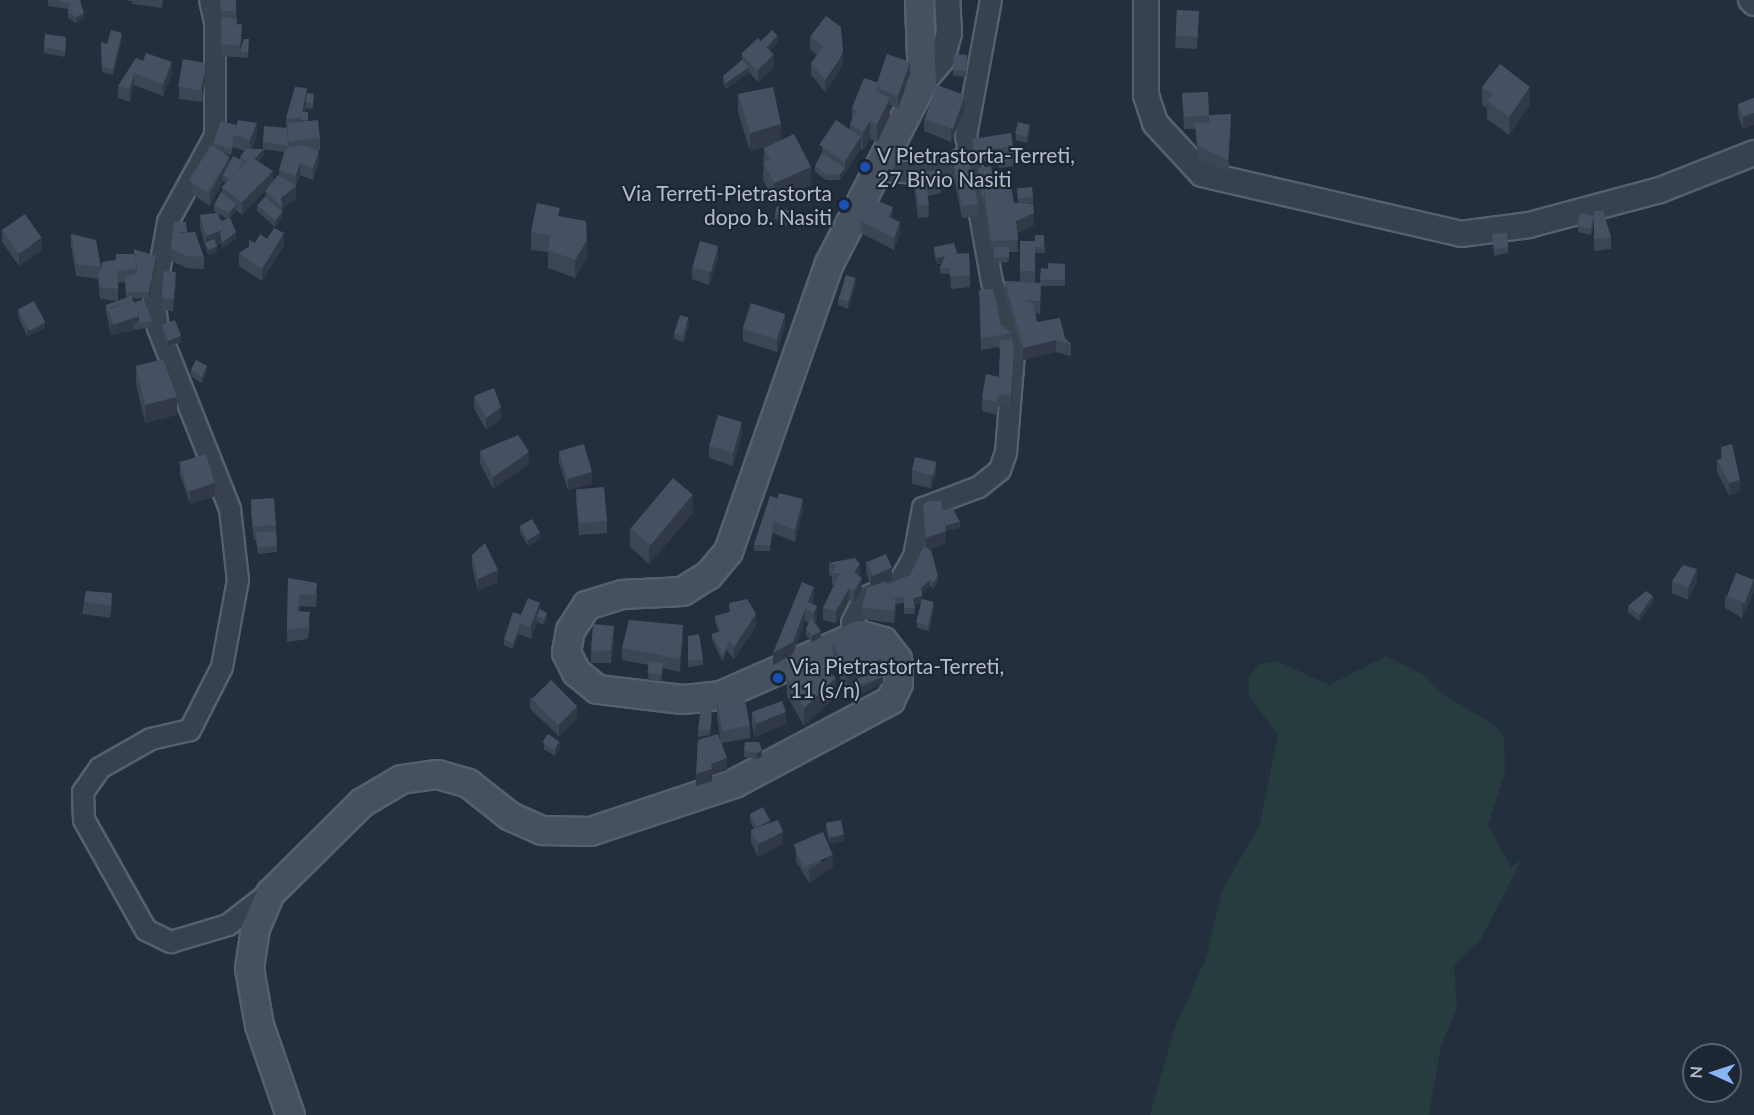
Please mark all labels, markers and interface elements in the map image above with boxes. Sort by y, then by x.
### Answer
place label: V Pietrastorta-Terreti, 27 Bivio Nasiti [877,142,1076,192]
marker: V Pietrastorta-Terreti, 27 Bivio Nasiti [858,160,872,174]
place label: Via Terreti-Pietrastorta dopo b. Nasiti [621,180,832,230]
marker: Via Terreti-Pietrastorta dopo b. Nasiti [837,198,851,212]
place label: Via Pietrastorta-Terreti, 11 (s/n) [790,653,1004,703]
marker: Via Pietrastorta-Terreti, 11 (s/n) [771,671,785,685]
north arrow [1682,1043,1742,1103]
text: N [1686,1065,1705,1079]

